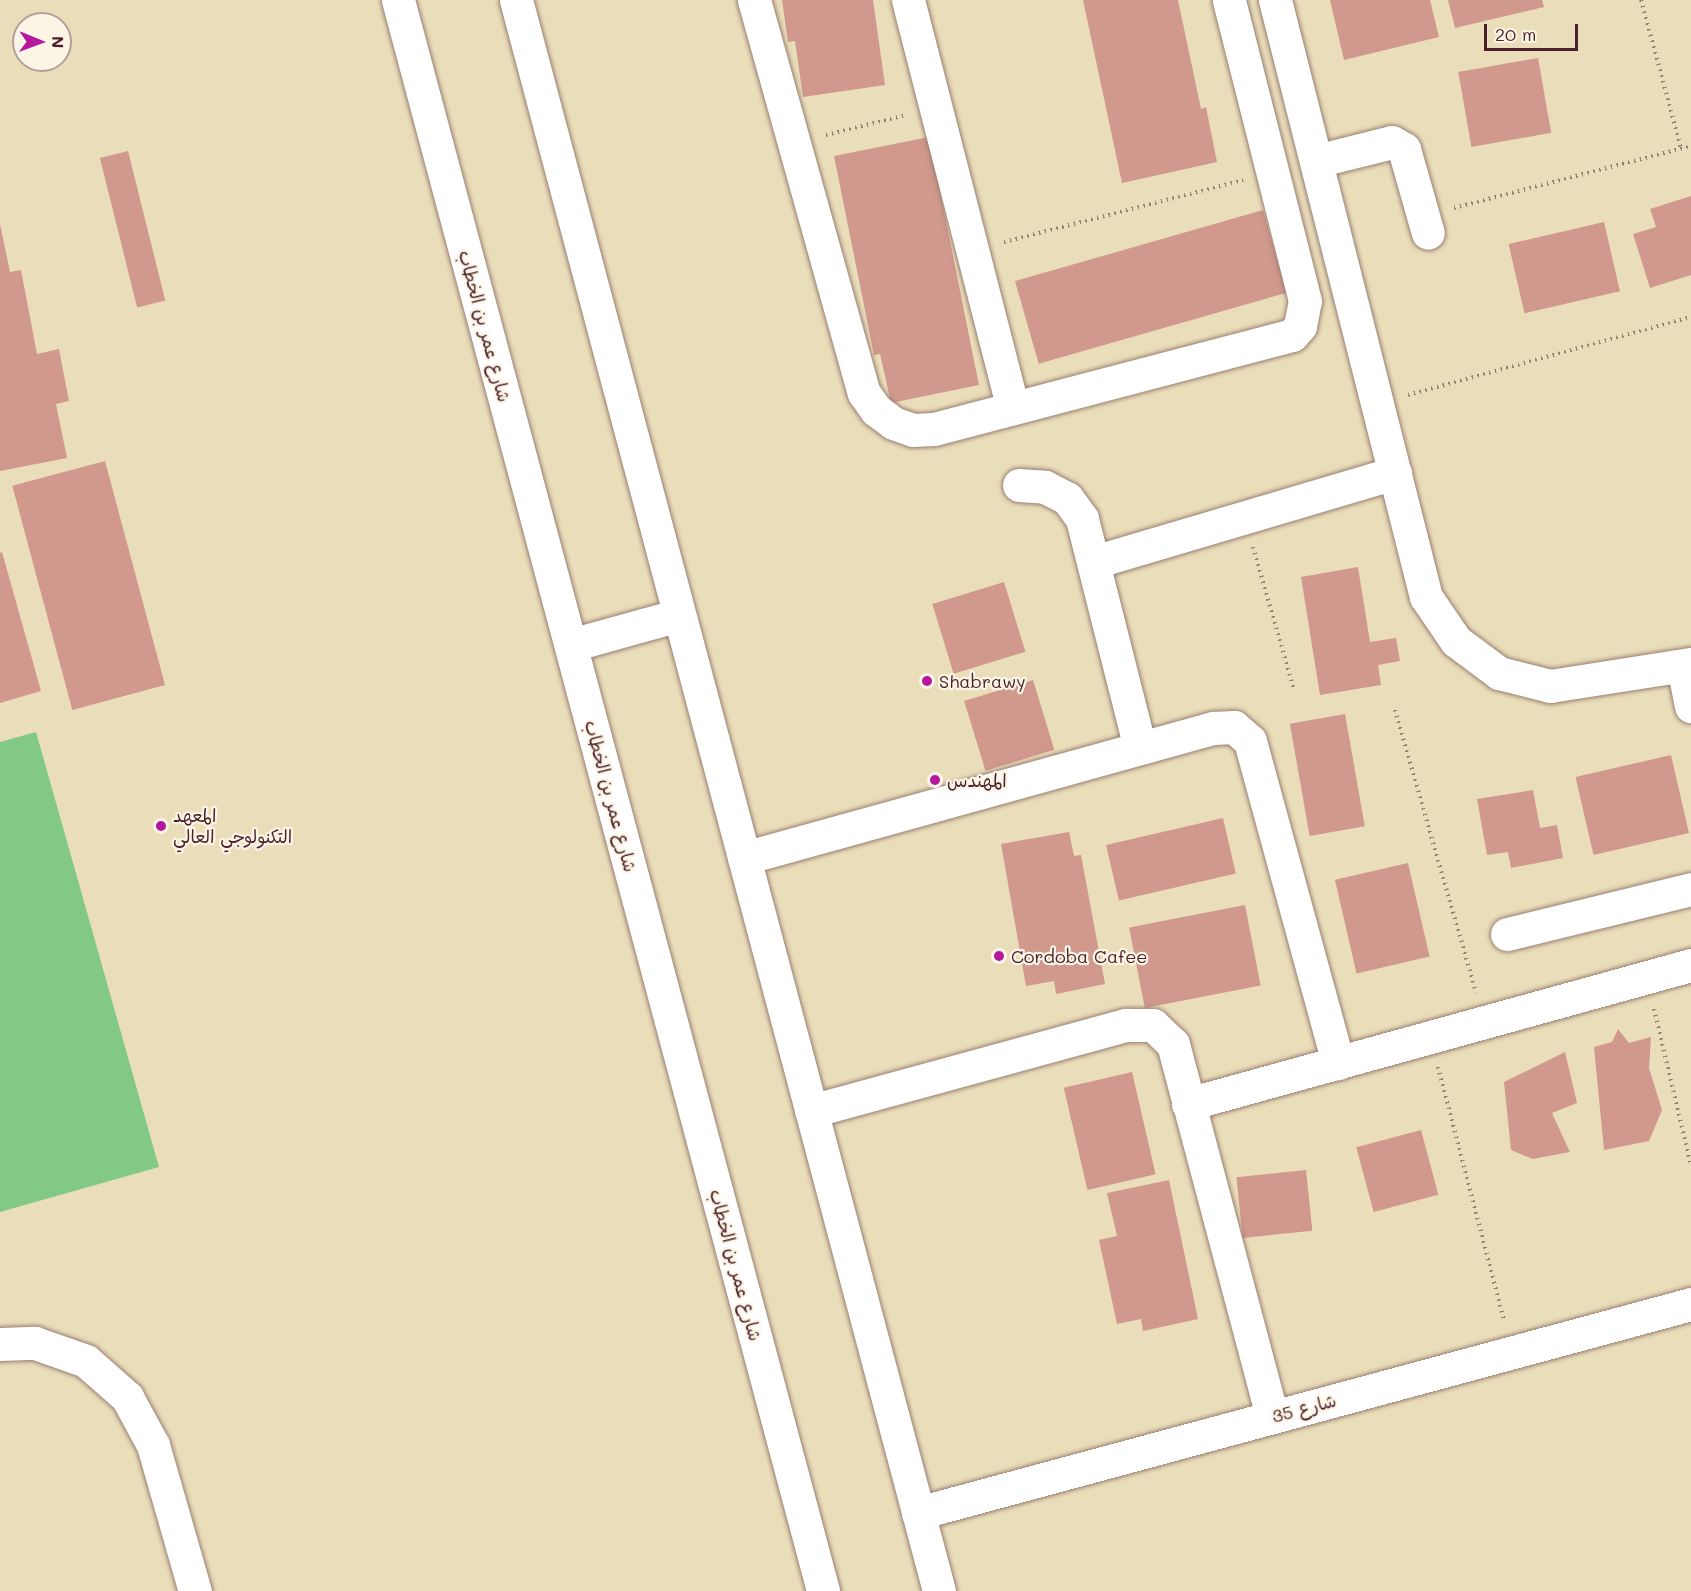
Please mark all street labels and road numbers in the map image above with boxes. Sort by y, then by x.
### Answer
street label: شارع عمر بن الخطاب [454,248,516,404]
street label: شارع عمر بن الخطاب [580,718,642,874]
street label: شارع عمر بن الخطاب [705,1187,767,1343]
street label: شارع 35 [1269,1389,1339,1427]

